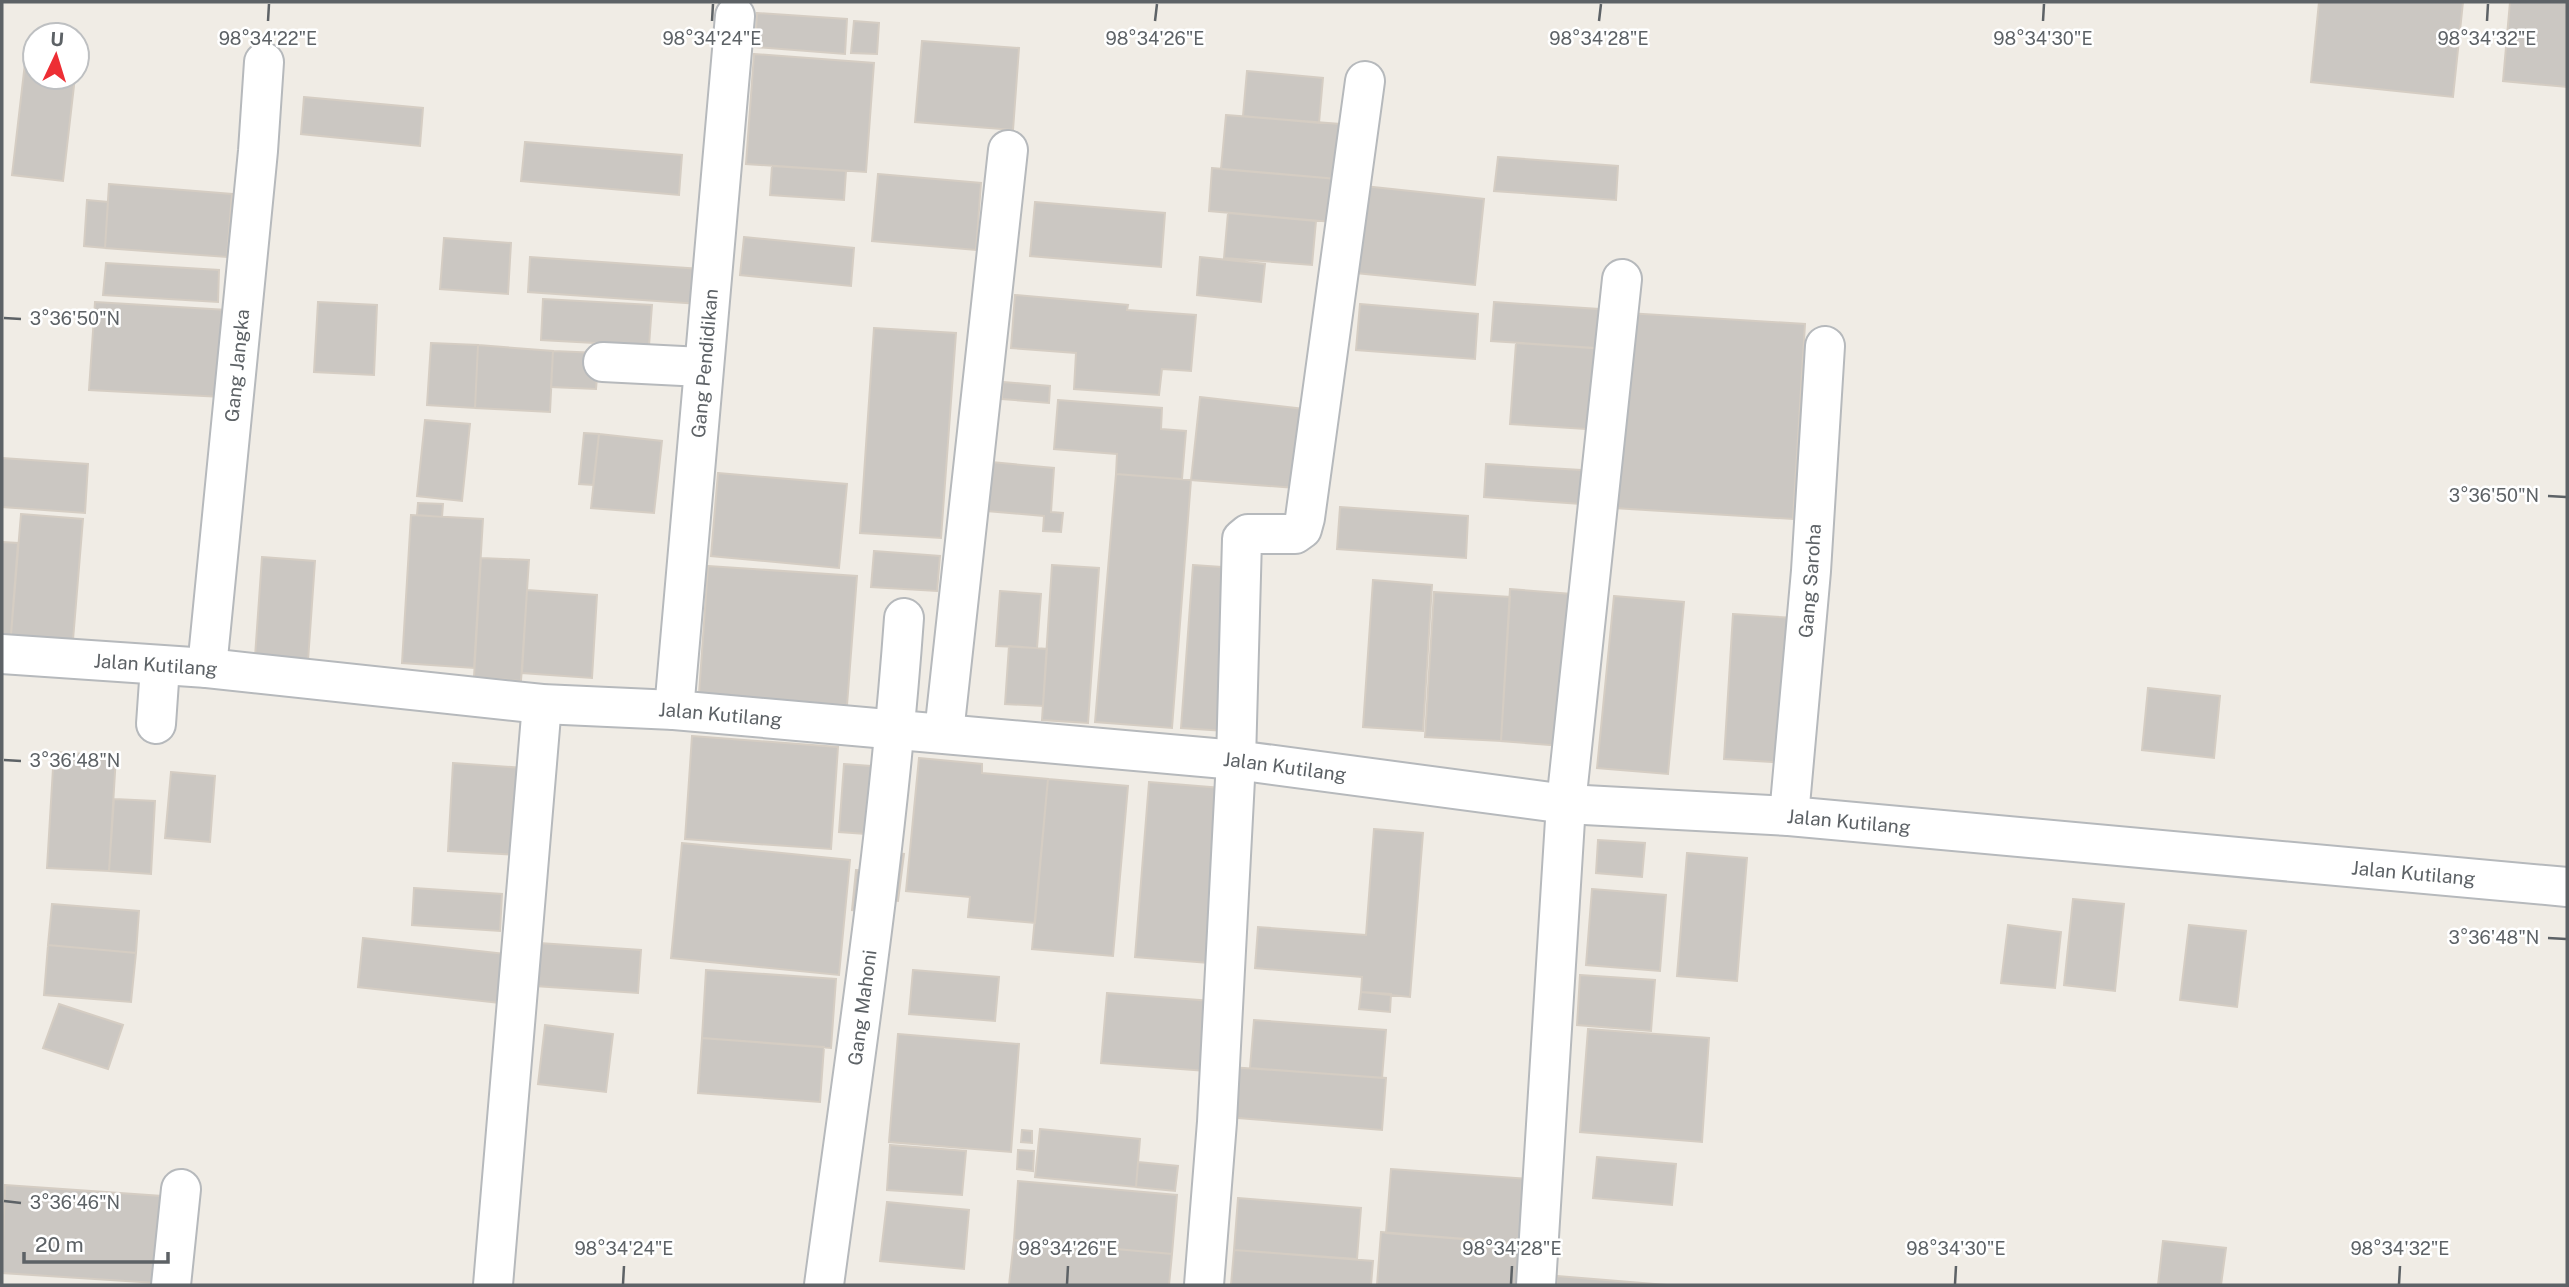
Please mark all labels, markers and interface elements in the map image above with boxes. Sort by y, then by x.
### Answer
north arrow [21,21,91,91]
text: U [50,28,65,50]
text: 98°34'22"E [219,28,317,49]
text: 98°34'24"E [662,28,762,49]
text: 98°34'26"E [1106,28,1204,49]
text: 98°34'28"E [1549,28,1649,49]
text: 98°34'30"E [1993,28,2093,49]
text: 98°34'32"E [2437,28,2537,49]
street label: Gang Pendidikan [687,288,722,439]
text: 3°36'50"N [30,308,120,329]
street label: Gang Jangka [220,308,253,423]
text: 3°36'50"N [2449,485,2539,506]
street label: Gang Saroha [1794,523,1825,639]
street label: Jalan Kutilang [93,649,219,680]
street label: Jalan Kutilang [658,698,783,731]
street label: Jalan Kutilang [1222,748,1348,786]
text: 3°36'48"N [30,750,120,771]
street label: Jalan Kutilang [1786,805,1912,838]
street label: Jalan Kutilang [2350,856,2476,890]
text: 3°36'48"N [2449,927,2539,948]
street label: Gang Mahoni [843,948,880,1067]
text: 3°36'46"N [30,1192,120,1213]
scale bar [24,1220,168,1264]
text: 20 m [35,1232,84,1257]
text: 98°34'24"E [574,1238,674,1259]
text: 98°34'26"E [1019,1238,1117,1259]
text: 98°34'28"E [1462,1238,1562,1259]
text: 98°34'30"E [1906,1238,2006,1259]
text: 98°34'32"E [2350,1238,2450,1259]

